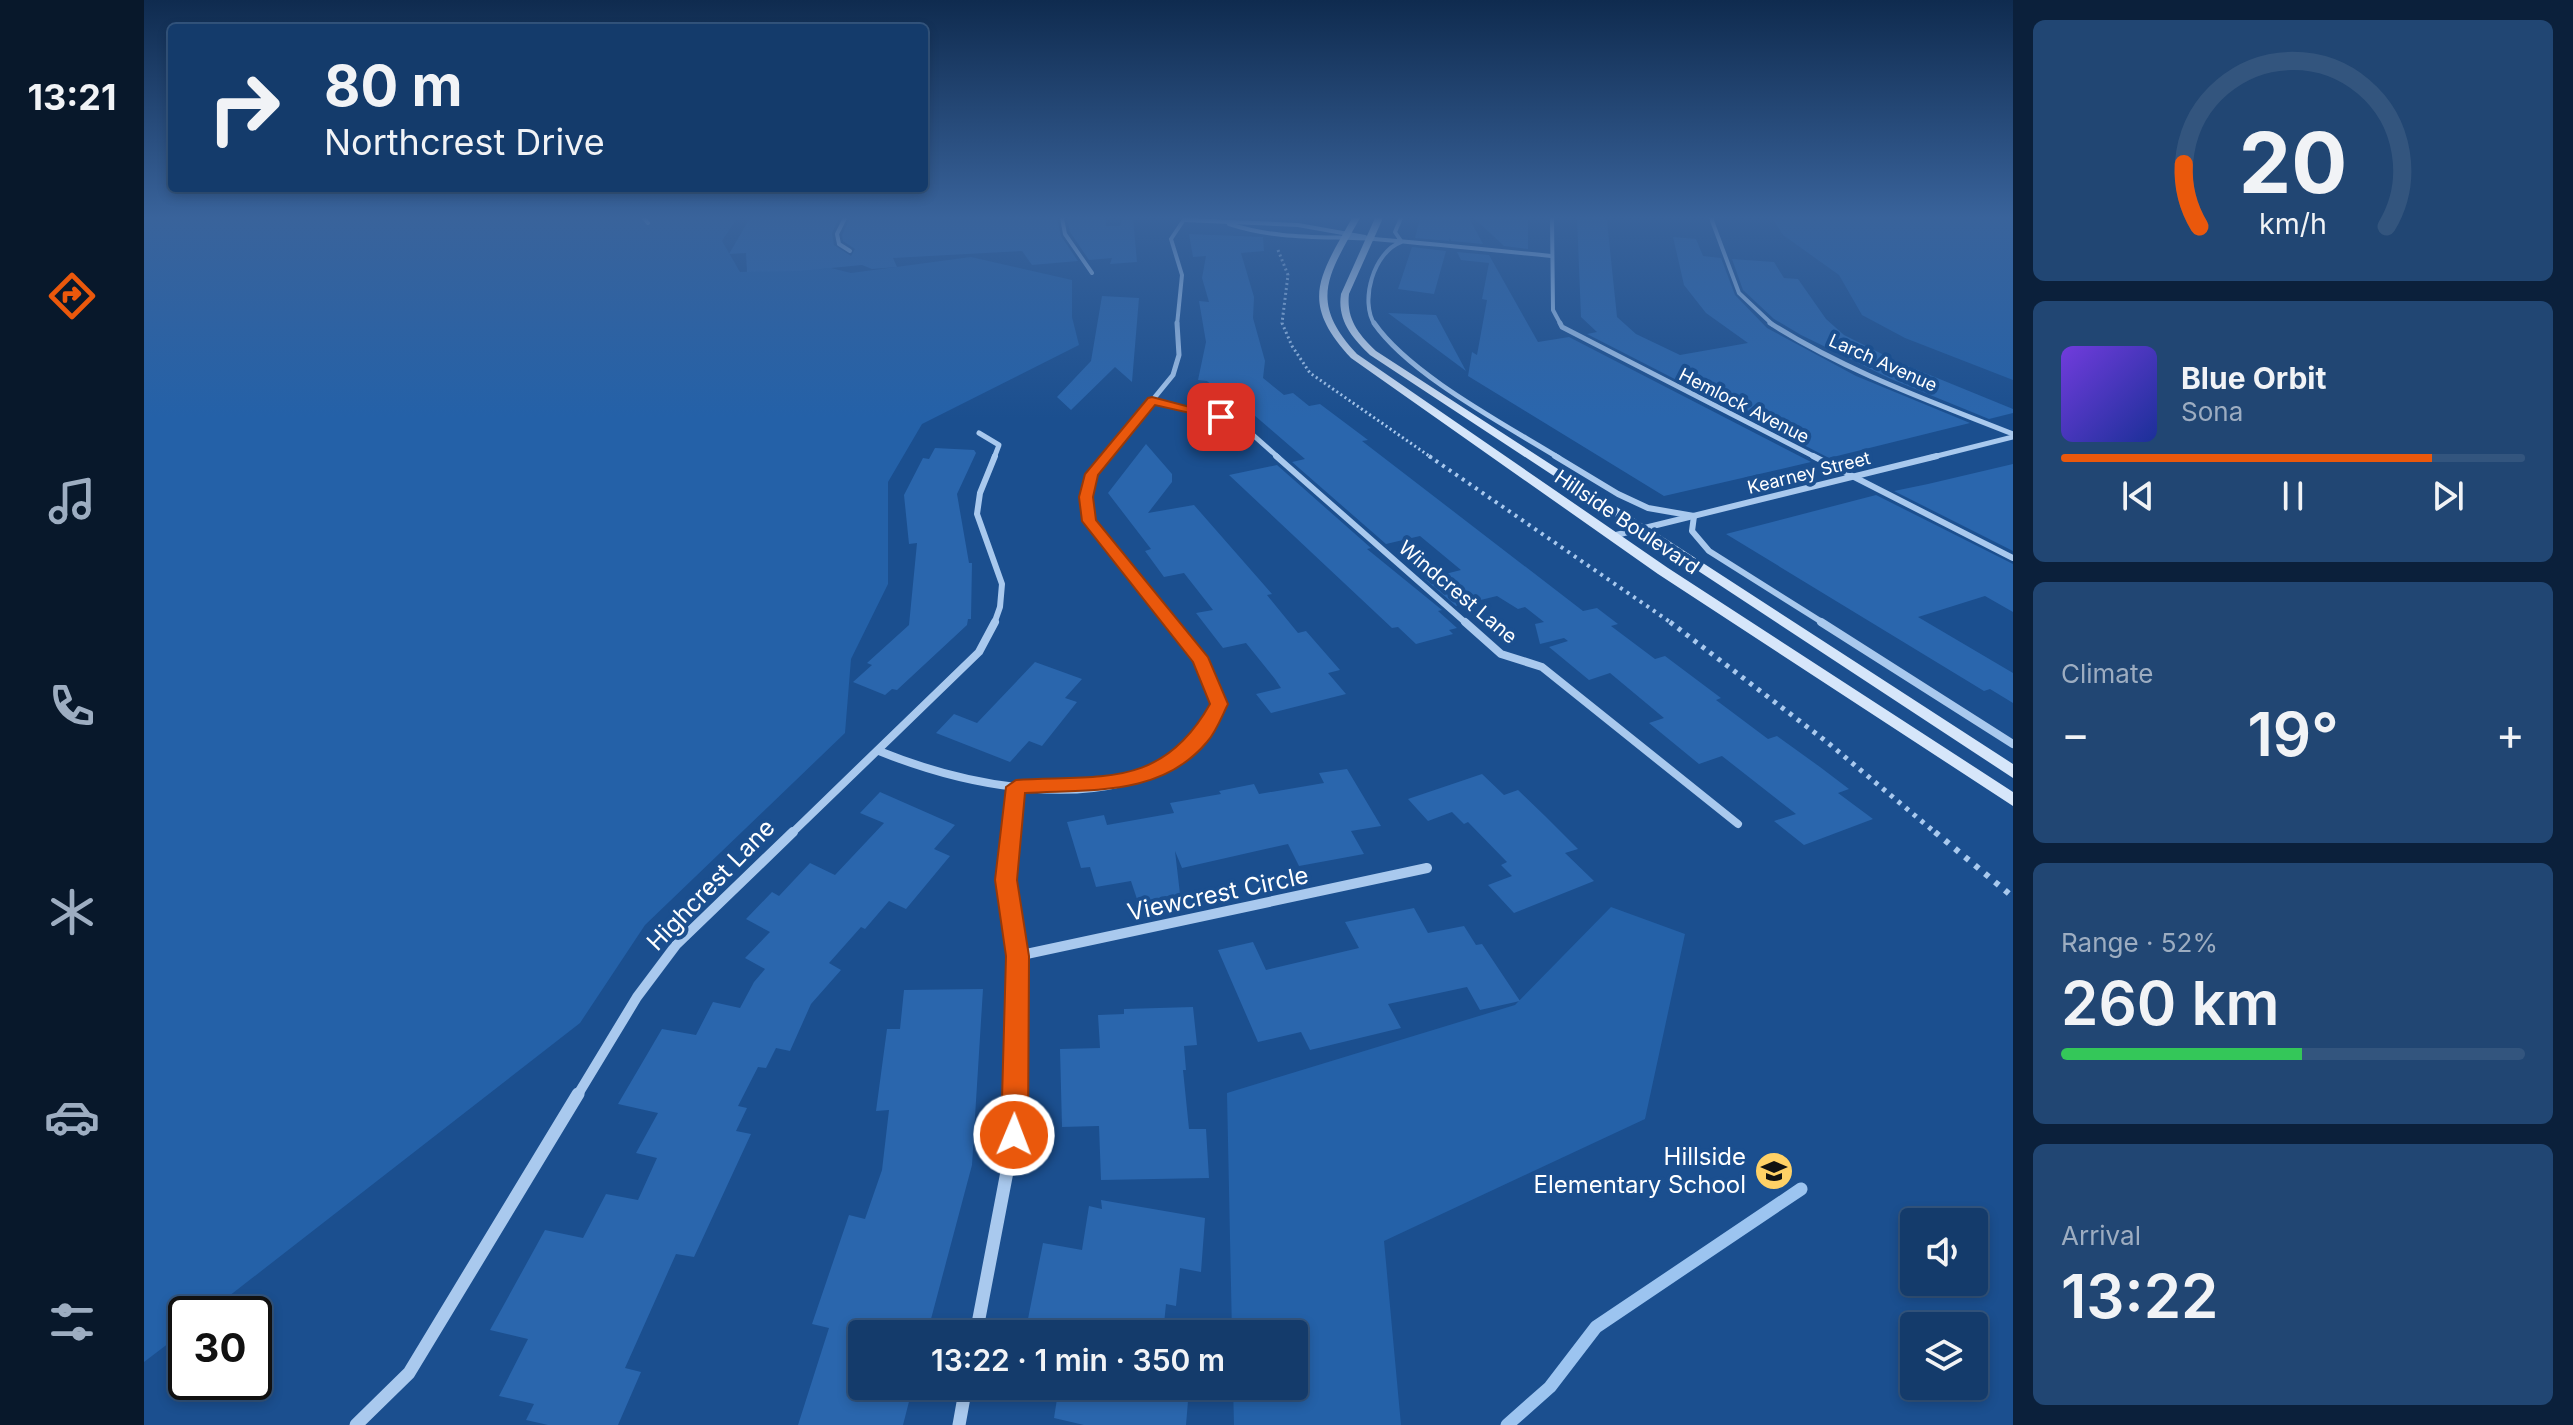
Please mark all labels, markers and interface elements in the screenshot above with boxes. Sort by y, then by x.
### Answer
text: 80 m [324,52,463,120]
icon: right [192,56,296,160]
text: 13:21 [28,75,116,119]
text: 20 [2239,111,2347,212]
text: Northcrest Drive [324,120,605,164]
text: km/h [2259,206,2327,241]
icon: directions [44,268,100,324]
street label: Larch Avenue [1826,329,1940,396]
text: Blue Orbit [2181,360,2326,396]
street label: Hemlock Avenue [1676,364,1813,447]
pin [1187,383,1255,451]
icon: arrive [1199,395,1243,439]
text: Sona [2181,396,2243,427]
street label: Kearney Street [1745,447,1873,498]
street label: Hillside Boulevard [1550,465,1704,579]
icon: music [44,473,100,529]
icon: previous [2116,474,2160,518]
icon: pause [2271,474,2315,518]
icon: next [2426,474,2470,518]
street label: Windcrest Lane [1394,535,1522,649]
text: Climate [2061,658,2153,689]
icon: phone [44,678,100,734]
text: 19° [2247,698,2339,770]
text: − [2061,707,2090,761]
text: + [2496,707,2525,761]
street label: Highcrest Lane [641,813,781,956]
street label: Viewcrest Circle [1125,860,1311,927]
icon: climate [44,884,100,940]
text: Range · 52% [2061,927,2218,958]
text: 260 km [2061,967,2280,1039]
icon: car [44,1089,100,1145]
position arrow [972,1093,1056,1177]
place label: Hillside Elementary School [1534,1142,1746,1199]
school or university icon: Hillside Elementary School [1753,1150,1795,1192]
map controls [1900,1208,1988,1400]
button: sound [1900,1208,1988,1296]
text: Arrival [2061,1220,2141,1251]
text: 13:22 [2061,1260,2218,1332]
icon: filters [44,1294,100,1350]
speed limit sign: 30 [168,1296,272,1400]
button: layers [1900,1312,1988,1400]
text: 13:22 · 1 min · 350 m [931,1342,1225,1378]

